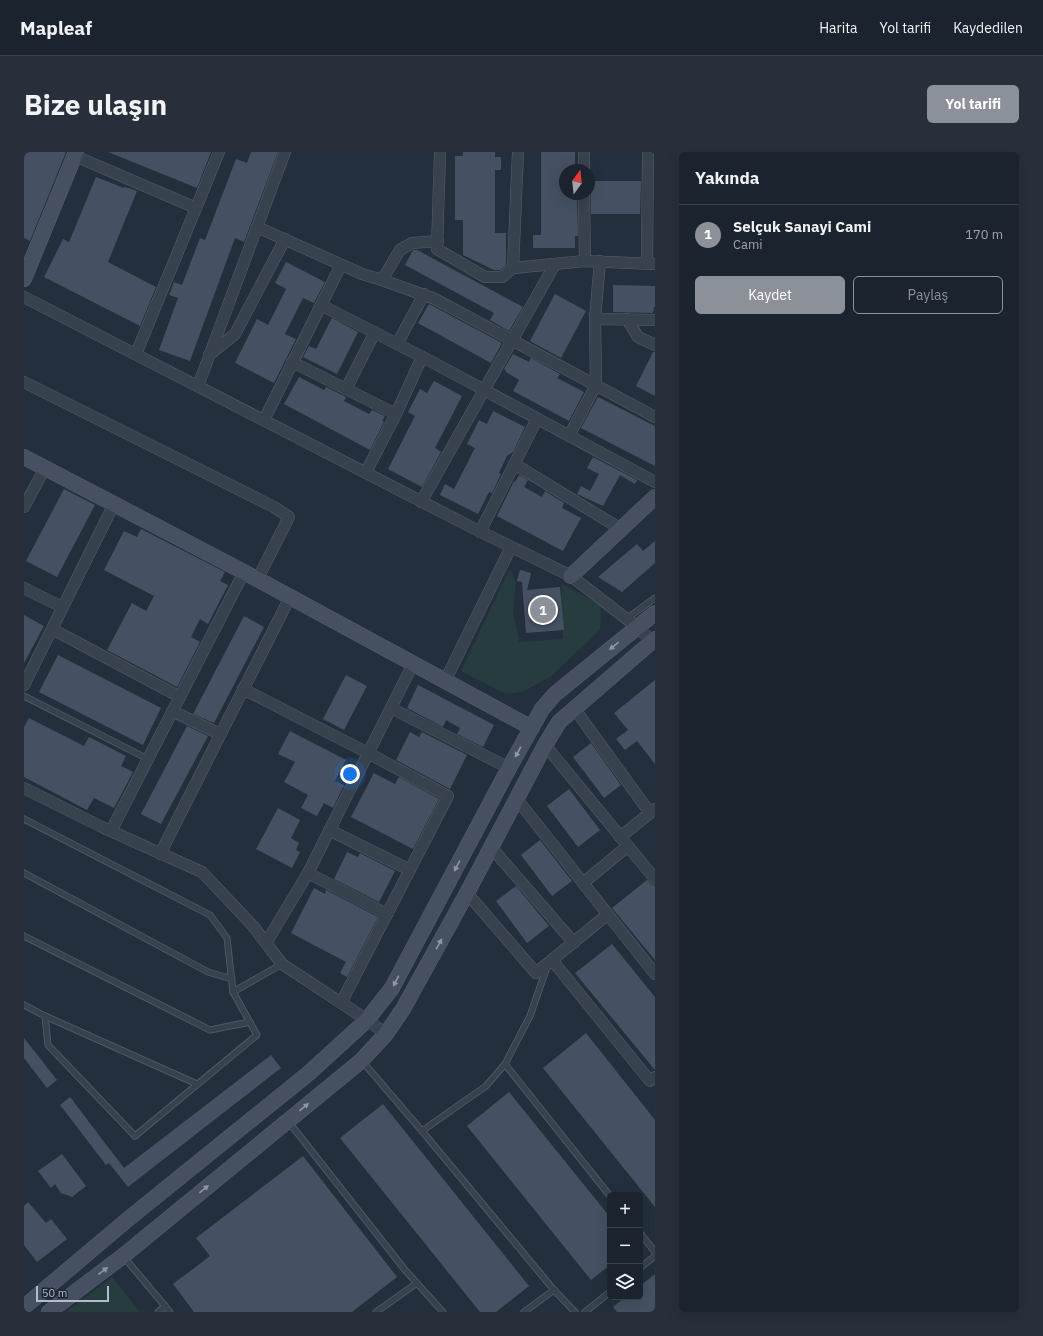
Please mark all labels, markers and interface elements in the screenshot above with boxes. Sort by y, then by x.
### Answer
text: Mapleaf [20,16,92,40]
text: Harita [819,19,858,37]
text: Yol tarifi [880,19,931,37]
text: Kaydedilen [953,19,1023,37]
button: Yol tarifi [927,85,1019,123]
text: Bize ulaşın [24,86,167,123]
north arrow [559,164,595,200]
text: Yakında [695,167,759,189]
text: Selçuk Sanayi Cami [733,217,871,236]
text: 1 [704,226,712,243]
text: 170 m [965,226,1003,243]
text: Cami [733,236,763,253]
button: Kaydet [695,276,845,314]
button: Paylaş [853,276,1003,314]
pin: 1 [530,595,556,625]
one-way arrow [608,642,619,651]
one-way arrow [515,746,522,758]
your location [340,764,360,784]
one-way arrow [454,860,460,872]
one-way arrow [436,939,442,950]
one-way arrow [393,975,399,987]
one-way arrow [299,1103,310,1112]
one-way arrow [198,1185,209,1194]
map controls [607,1192,643,1300]
button: + [607,1192,643,1228]
button: − [607,1228,643,1264]
button: layers [607,1264,643,1300]
one-way arrow [97,1267,108,1275]
scale bar [36,1284,109,1303]
text: 50 m [42,1286,67,1300]

